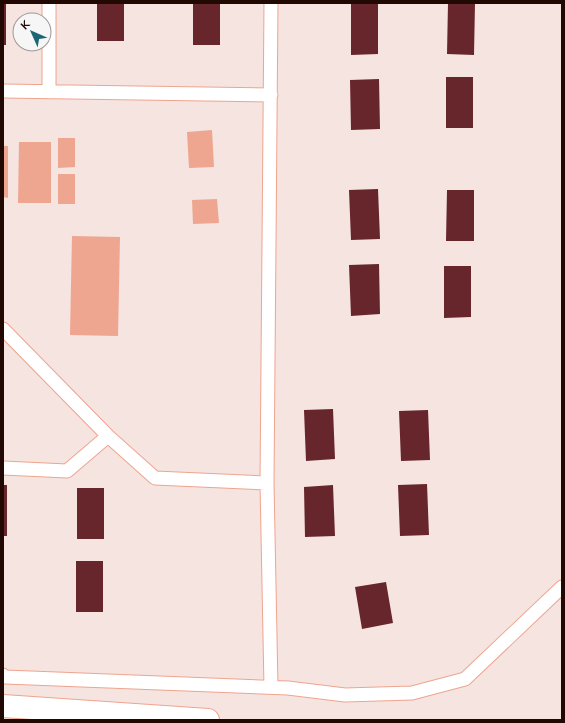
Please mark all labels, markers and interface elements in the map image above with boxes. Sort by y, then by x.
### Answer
north arrow [12,12,52,52]
text: K [17,17,33,32]

